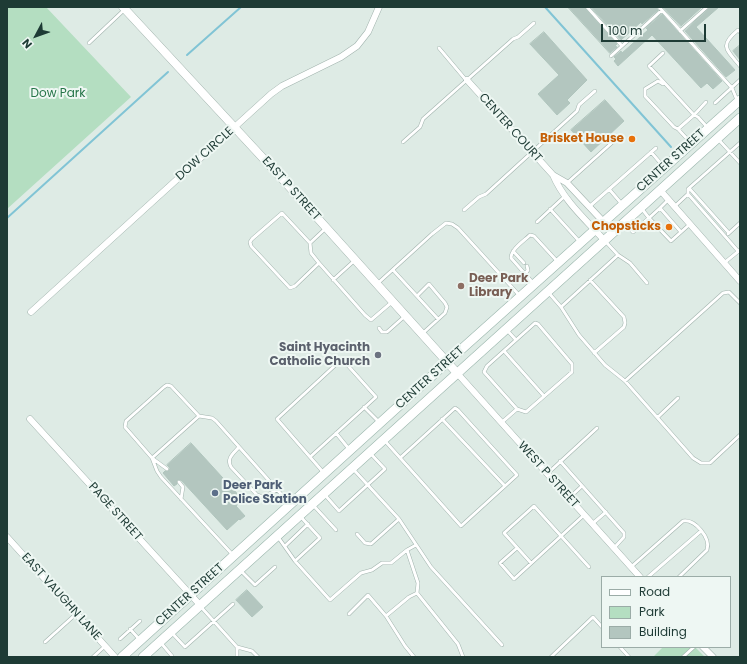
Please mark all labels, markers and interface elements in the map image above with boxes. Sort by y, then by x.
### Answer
north arrow [16,16,56,56]
scale bar [603,16,708,42]
text: 100 m [608,22,642,39]
text: N [18,35,36,52]
park label: Dow Park [31,87,85,101]
street label: CENTER COURT [475,91,545,165]
street label: DOW CIRCLE [173,124,237,184]
street label: CENTER STREET [634,127,708,195]
place label: Brisket House [540,132,624,146]
marker: Brisket House [627,134,637,144]
street label: EAST P STREET [259,154,323,224]
place label: Chopsticks [591,220,661,234]
marker: Chopsticks [664,222,674,232]
place label: Deer Park Library [469,272,528,300]
marker: Deer Park Library [456,281,466,291]
place label: Saint Hyacinth Catholic Church [269,341,370,369]
street label: CENTER STREET [393,344,467,412]
marker: Saint Hyacinth Catholic Church [373,350,383,360]
street label: WEST P STREET [514,439,582,511]
place label: Deer Park Police Station [223,479,307,507]
street label: PAGE STREET [85,480,145,544]
marker: Deer Park Police Station [210,488,220,498]
street label: EAST VAUGHN LANE [18,550,104,644]
street label: CENTER STREET [153,561,227,629]
legend [601,576,731,648]
text: Road [639,583,670,600]
text: Park [639,603,665,620]
text: Building [639,623,687,640]

